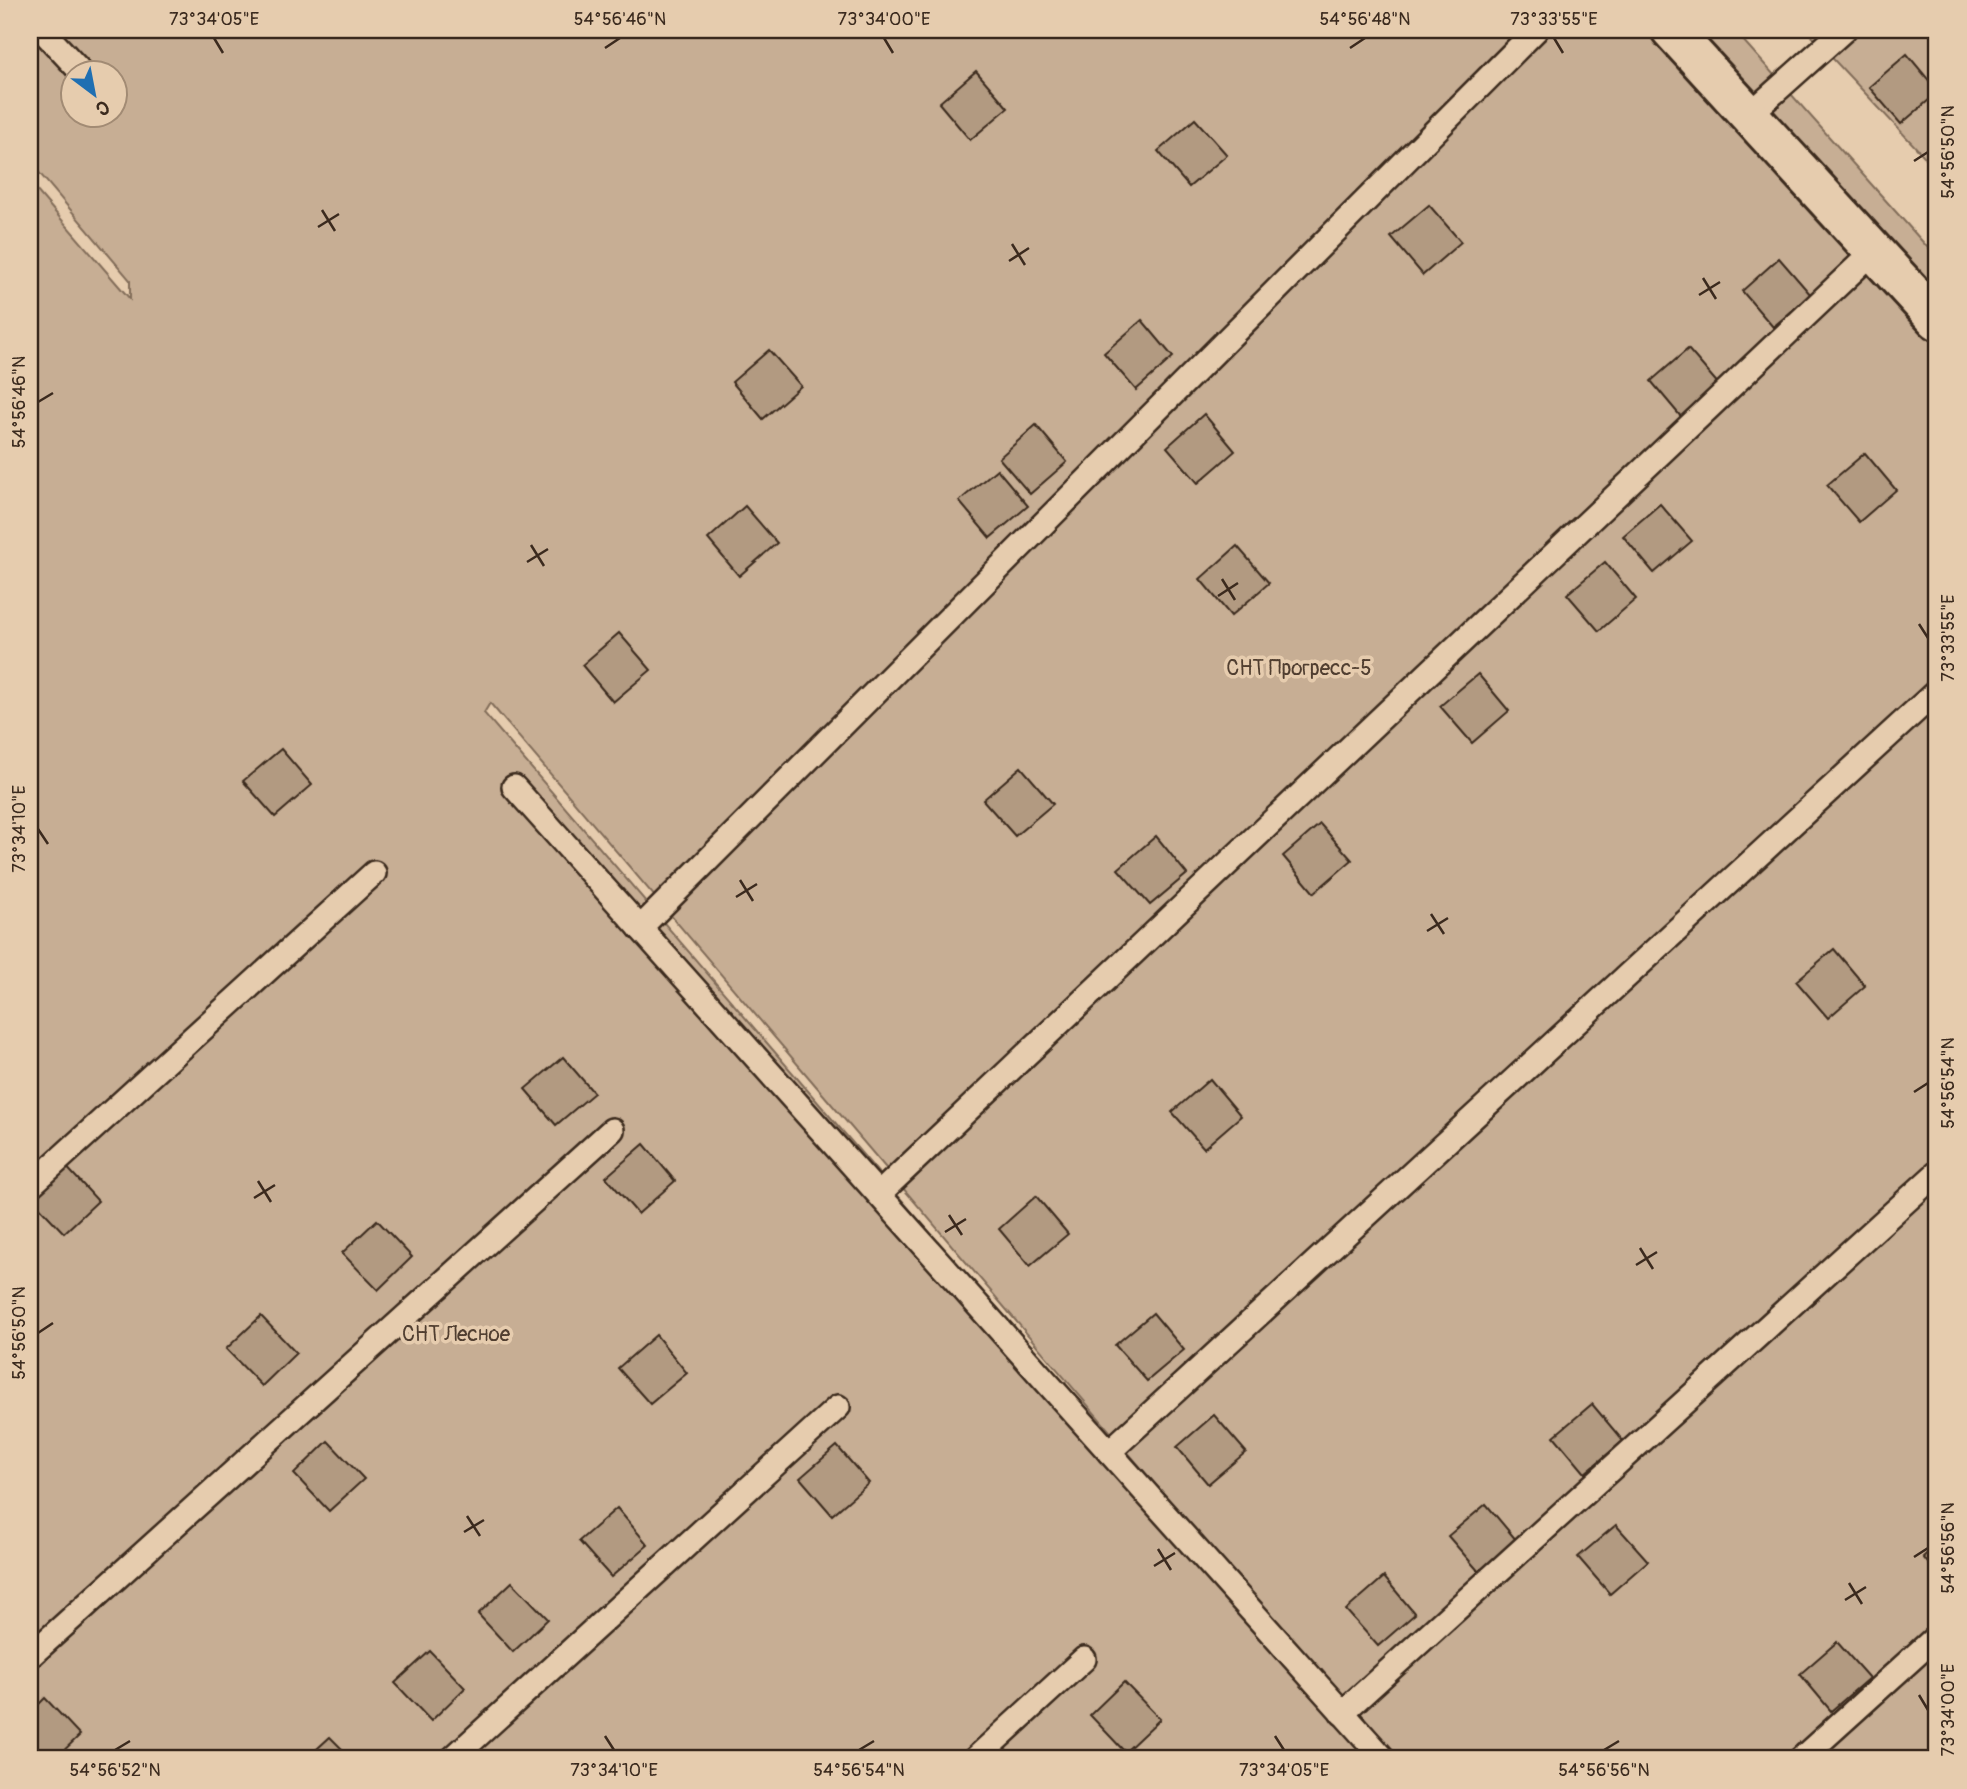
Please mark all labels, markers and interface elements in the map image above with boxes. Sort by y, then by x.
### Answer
text: 73°34'05"E [169,8,259,31]
text: 54°56'46"N [574,8,666,31]
text: 73°34'00"E [838,8,930,31]
text: 54°56'48"N [1320,8,1410,31]
text: 73°33'55"E [1510,8,1598,31]
north arrow [60,60,130,130]
text: С [91,94,114,121]
text: 54°56'50"N [1937,105,1960,199]
text: 54°56'46"N [8,356,31,448]
text: 73°33'55"E [1937,594,1960,682]
park label: СНТ Прогресс-5 [1226,655,1372,682]
text: 73°34'10"E [8,785,31,873]
text: 54°56'54"N [1937,1037,1960,1129]
text: 54°56'50"N [8,1286,31,1380]
park label: СНТ Лесное [402,1321,511,1348]
text: 54°56'56"N [1937,1502,1960,1594]
text: 73°34'00"E [1937,1664,1960,1756]
text: 54°56'52"N [69,1759,161,1782]
text: 73°34'10"E [570,1759,658,1782]
text: 54°56'54"N [813,1759,905,1782]
text: 73°34'05"E [1239,1759,1329,1782]
text: 54°56'56"N [1558,1759,1650,1782]

